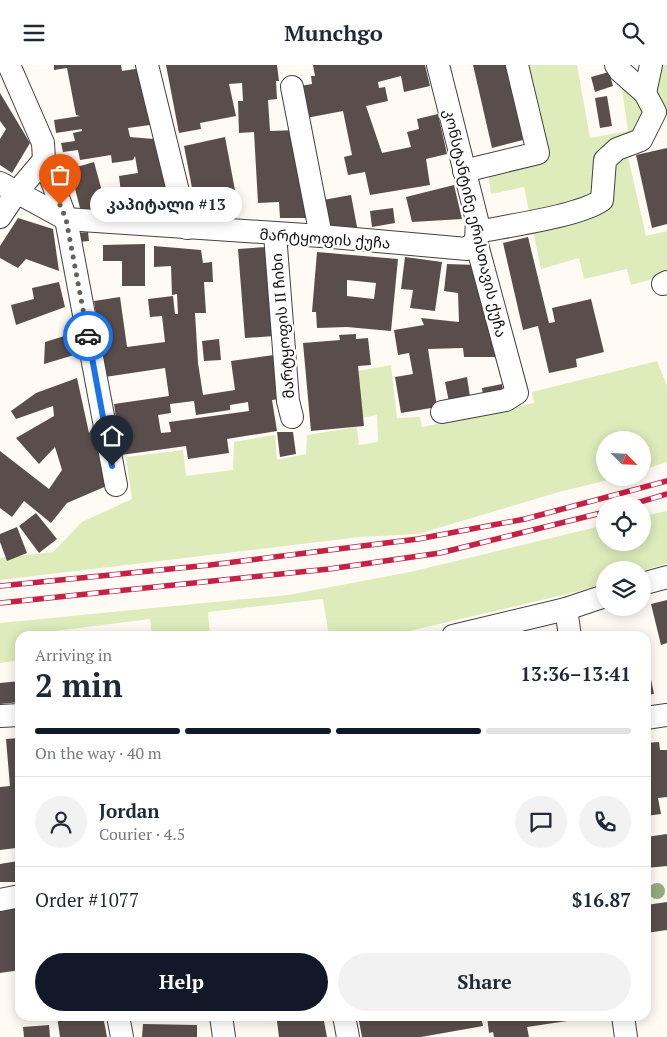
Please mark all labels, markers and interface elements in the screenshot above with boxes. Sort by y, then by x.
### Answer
text: Munchgo [284,18,383,47]
icon: menu [20,19,48,47]
icon: search [619,19,647,47]
street label: კონსტანტინე ერისთავის ქუჩა [440,107,512,339]
pin [39,154,81,205]
icon: bag [46,161,74,189]
callout: კაპიტალი #13 [90,187,242,223]
text: კაპიტალი #13 [106,193,226,215]
street label: მარტყოფის ქუჩა [259,223,391,253]
street label: მარტყოფის II ჩიხი [266,253,298,399]
courier [63,311,113,361]
icon: car [74,322,102,350]
pin [91,415,133,466]
icon: home [98,422,126,450]
north arrow [596,431,651,486]
map controls [596,431,651,616]
button: locate [596,496,651,551]
button: layers [596,561,651,616]
text: Arriving in [35,644,112,666]
text: 13:36–13:41 [520,661,631,686]
text: 2 min [35,664,123,706]
text: On the way · 40 m [35,742,162,764]
button: person [35,796,87,848]
button: chat [515,796,567,848]
button: phone [579,796,631,848]
text: Jordan [99,798,160,823]
text: Courier · 4.5 [99,823,185,845]
text: Order #1077 [35,887,139,912]
text: $16.87 [572,887,631,912]
button: Help [35,953,328,1011]
button: Share [338,953,631,1011]

